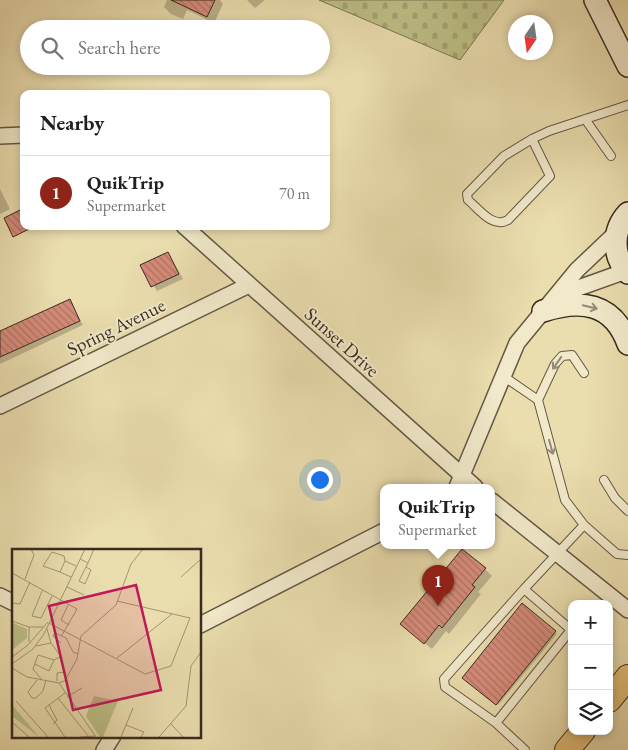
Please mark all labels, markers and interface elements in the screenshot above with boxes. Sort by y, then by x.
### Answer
north arrow [508,15,553,60]
search box [20,20,330,75]
icon: search [38,34,66,62]
text: Search here [78,35,160,60]
text: Nearby [40,109,104,136]
text: QuikTrip [87,170,164,195]
text: 1 [52,183,60,204]
text: 70 m [279,183,310,204]
text: Supermarket [87,195,166,216]
street label: Spring Avenue [63,292,169,362]
street label: Sunset Drive [299,302,385,382]
one-way arrow [582,303,598,312]
one-way arrow [552,356,562,370]
one-way arrow [547,439,556,455]
your location [307,467,333,493]
popup [380,484,495,549]
text: QuikTrip [398,494,475,519]
text: Supermarket [398,519,477,540]
inset map [12,549,201,738]
pin: 1 [422,565,454,606]
map controls [568,600,613,735]
button: + [568,600,613,645]
button: − [568,645,613,690]
button: layers [568,690,613,735]

